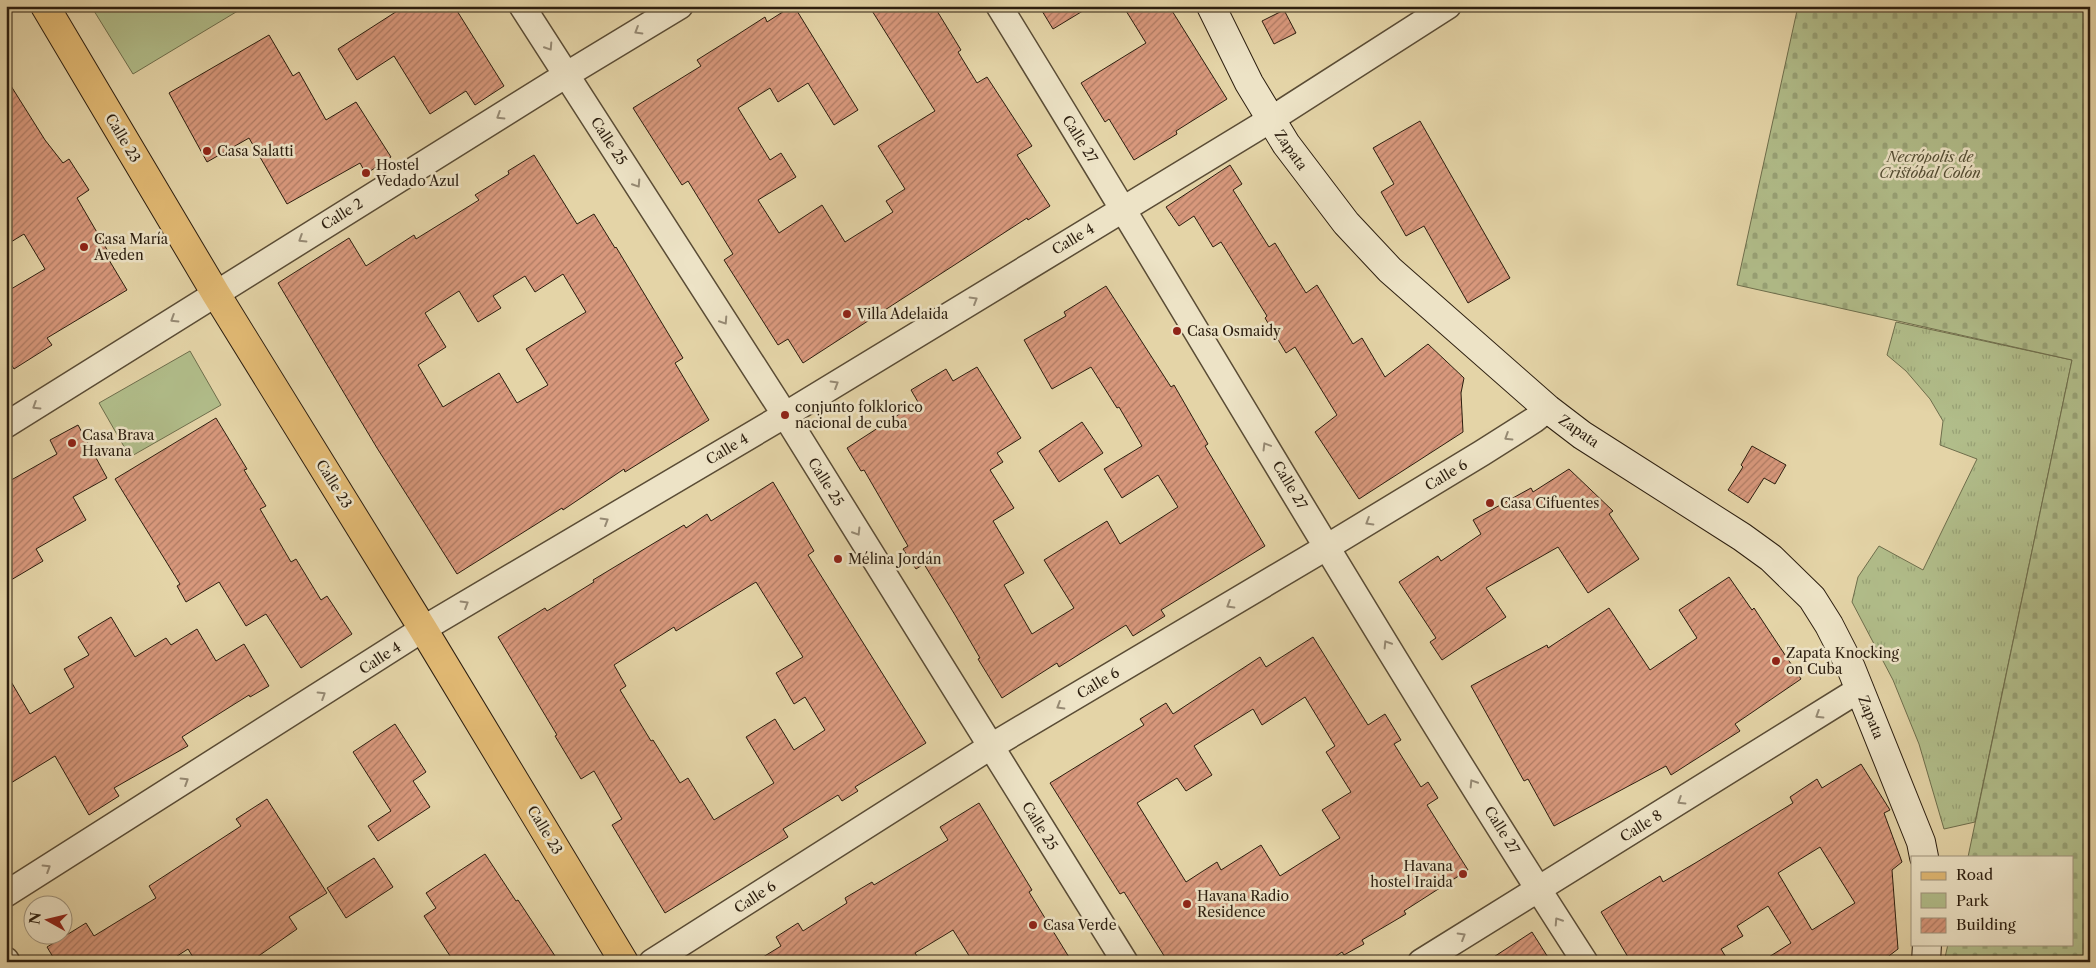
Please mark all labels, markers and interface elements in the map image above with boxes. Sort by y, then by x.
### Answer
one-way arrow [635,25,644,35]
one-way arrow [542,42,552,51]
street label: Calle 23 [101,110,145,166]
one-way arrow [496,110,505,120]
street label: Calle 27 [1058,112,1102,166]
street label: Calle 25 [587,114,631,168]
street label: Zapata [1271,126,1312,174]
place label: Casa Salatti [217,142,294,160]
marker: Casa Salatti [201,145,213,157]
park label: Necrópolis de Cristóbal Colón [1879,148,1981,182]
place label: Hostel Vedado Azul [375,156,459,190]
marker: Hostel Vedado Azul [360,167,372,179]
one-way arrow [630,178,640,187]
street label: Calle 2 [318,194,366,234]
street label: Calle 4 [1049,219,1097,259]
place label: Casa María Aveden [93,230,169,264]
one-way arrow [299,233,308,243]
marker: Casa María Aveden [78,241,90,253]
one-way arrow [968,296,977,306]
place label: Villa Adelaida [856,305,949,323]
marker: Villa Adelaida [841,308,853,320]
one-way arrow [170,313,179,323]
one-way arrow [718,315,727,324]
place label: Casa Osmaidy [1187,322,1281,340]
marker: Casa Osmaidy [1171,325,1183,337]
one-way arrow [829,381,838,391]
place label: conjunto folklorico nacional de cuba [795,398,923,432]
one-way arrow [33,400,42,409]
marker: conjunto folklorico nacional de cuba [779,409,791,421]
street label: Zapata [1555,411,1603,452]
place label: Casa Brava Havana [82,426,155,460]
street label: Calle 4 [703,429,751,469]
one-way arrow [1504,431,1513,440]
marker: Casa Brava Havana [66,437,78,449]
one-way arrow [1263,442,1273,451]
street label: Calle 25 [804,454,848,510]
street label: Calle 6 [1422,455,1470,495]
street label: Calle 23 [312,456,356,512]
street label: Calle 27 [1269,458,1311,512]
place label: Casa Cifuentes [1500,494,1599,512]
marker: Casa Cifuentes [1484,497,1496,509]
one-way arrow [1366,515,1375,525]
one-way arrow [600,518,609,528]
one-way arrow [851,527,861,536]
place label: Mélina Jordán [848,550,942,568]
marker: Mélina Jordán [832,553,844,565]
one-way arrow [1226,599,1235,609]
one-way arrow [460,601,469,611]
street label: Calle 4 [356,638,404,678]
one-way arrow [1384,641,1394,650]
place label: Zapata Knocking on Cuba [1786,644,1899,678]
marker: Zapata Knocking on Cuba [1770,655,1782,667]
street label: Calle 6 [1074,663,1122,703]
one-way arrow [317,691,326,701]
street label: Zapata [1854,693,1888,742]
one-way arrow [1056,699,1065,709]
one-way arrow [1815,709,1824,718]
one-way arrow [180,778,189,788]
one-way arrow [1469,779,1479,788]
one-way arrow [1677,795,1686,804]
street label: Calle 25 [1018,798,1062,854]
street label: Calle 23 [523,802,567,858]
street label: Calle 27 [1480,803,1524,857]
street label: Calle 8 [1617,806,1665,846]
legend [1911,856,2074,946]
place label: Havana hostel Iraida [1370,857,1454,891]
one-way arrow [42,865,51,874]
text: Road [1956,865,1993,884]
marker: Havana hostel Iraida [1457,868,1469,880]
street label: Calle 6 [731,877,779,917]
place label: Havana Radio Residence [1197,887,1289,921]
text: Park [1956,891,1990,910]
north arrow [22,896,72,946]
marker: Havana Radio Residence [1181,898,1193,910]
text: N [25,911,45,925]
text: Building [1956,915,2016,934]
place label: Casa Verde [1043,916,1117,934]
one-way arrow [1555,917,1565,926]
marker: Casa Verde [1027,919,1039,931]
one-way arrow [1457,933,1466,943]

